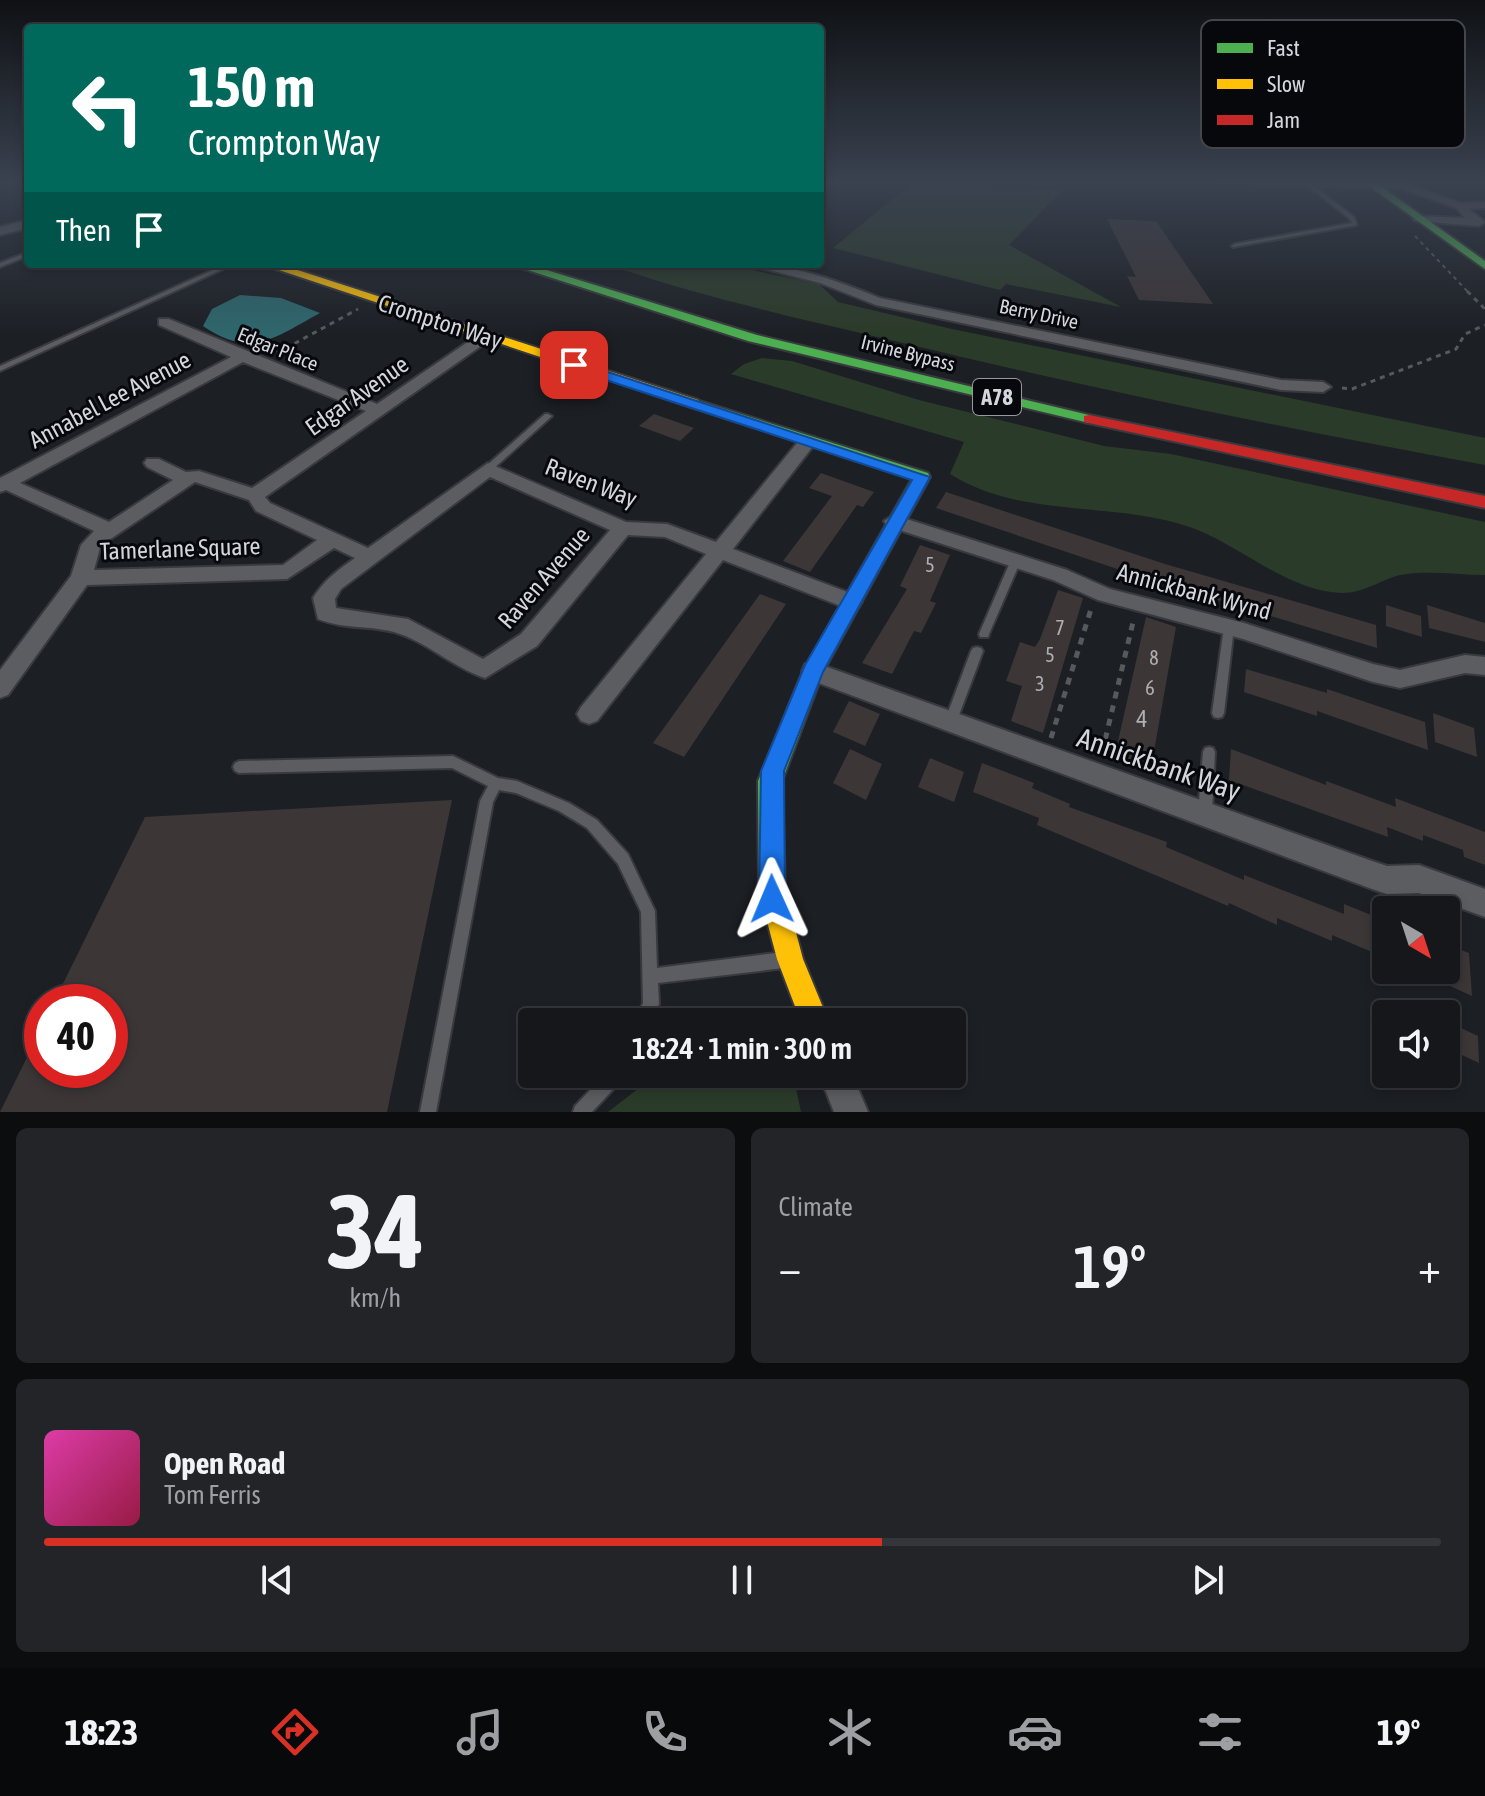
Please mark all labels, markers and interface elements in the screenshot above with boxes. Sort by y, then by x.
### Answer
legend [1201,20,1465,148]
text: Fast [1267,35,1300,61]
text: 150 m [188,55,315,119]
icon: left [56,56,160,160]
text: Slow [1267,71,1305,97]
text: Jam [1267,107,1300,133]
text: Crompton Way [188,121,381,163]
icon: arrive [127,208,171,252]
text: Then [56,213,111,247]
street label: Crompton Way [375,289,505,354]
street label: Berry Drive [998,294,1081,333]
street label: Edgar Place [234,322,322,375]
street label: Irvine Bypass [859,330,957,375]
pin [540,331,608,399]
icon: arrive [552,343,596,387]
street label: Annabel Lee Avenue [24,346,195,453]
street label: Edgar Avenue [300,350,413,441]
road number: A78 [973,379,1021,415]
street label: Raven Way [541,453,641,512]
street label: Raven Avenue [492,522,595,634]
street label: Tamerlane Square [99,532,261,565]
house number: 5 [925,553,935,576]
street label: Annickbank Wynd [1114,558,1274,625]
house number: 7 [1055,616,1065,639]
house number: 5 [1045,643,1055,666]
house number: 8 [1149,646,1159,669]
house number: 3 [1035,672,1045,695]
house number: 6 [1145,676,1155,699]
house number: 4 [1136,705,1148,732]
street label: Annickbank Way [1073,721,1245,807]
position arrow [730,857,814,941]
north arrow [1372,896,1460,984]
map controls [1372,896,1460,1088]
speed limit sign: 40 [24,984,128,1088]
button: sound [1372,1000,1460,1088]
text: 18:24 · 1 min · 300 m [632,1031,852,1065]
text: 34 [326,1171,424,1290]
text: Climate [779,1192,853,1222]
text: 19° [1073,1232,1146,1301]
text: − [779,1242,801,1292]
text: + [1418,1242,1441,1292]
text: km/h [349,1283,401,1313]
text: Open Road [164,1446,285,1480]
text: Tom Ferris [164,1480,261,1510]
icon: previous [255,1558,299,1602]
icon: pause [720,1558,764,1602]
icon: next [1186,1558,1230,1602]
icon: directions [267,1704,323,1760]
icon: music [452,1704,508,1760]
icon: phone [637,1704,693,1760]
icon: climate [822,1704,878,1760]
icon: car [1007,1704,1063,1760]
icon: filters [1192,1704,1248,1760]
text: 18:23 [64,1711,139,1753]
text: 19° [1377,1711,1421,1753]

